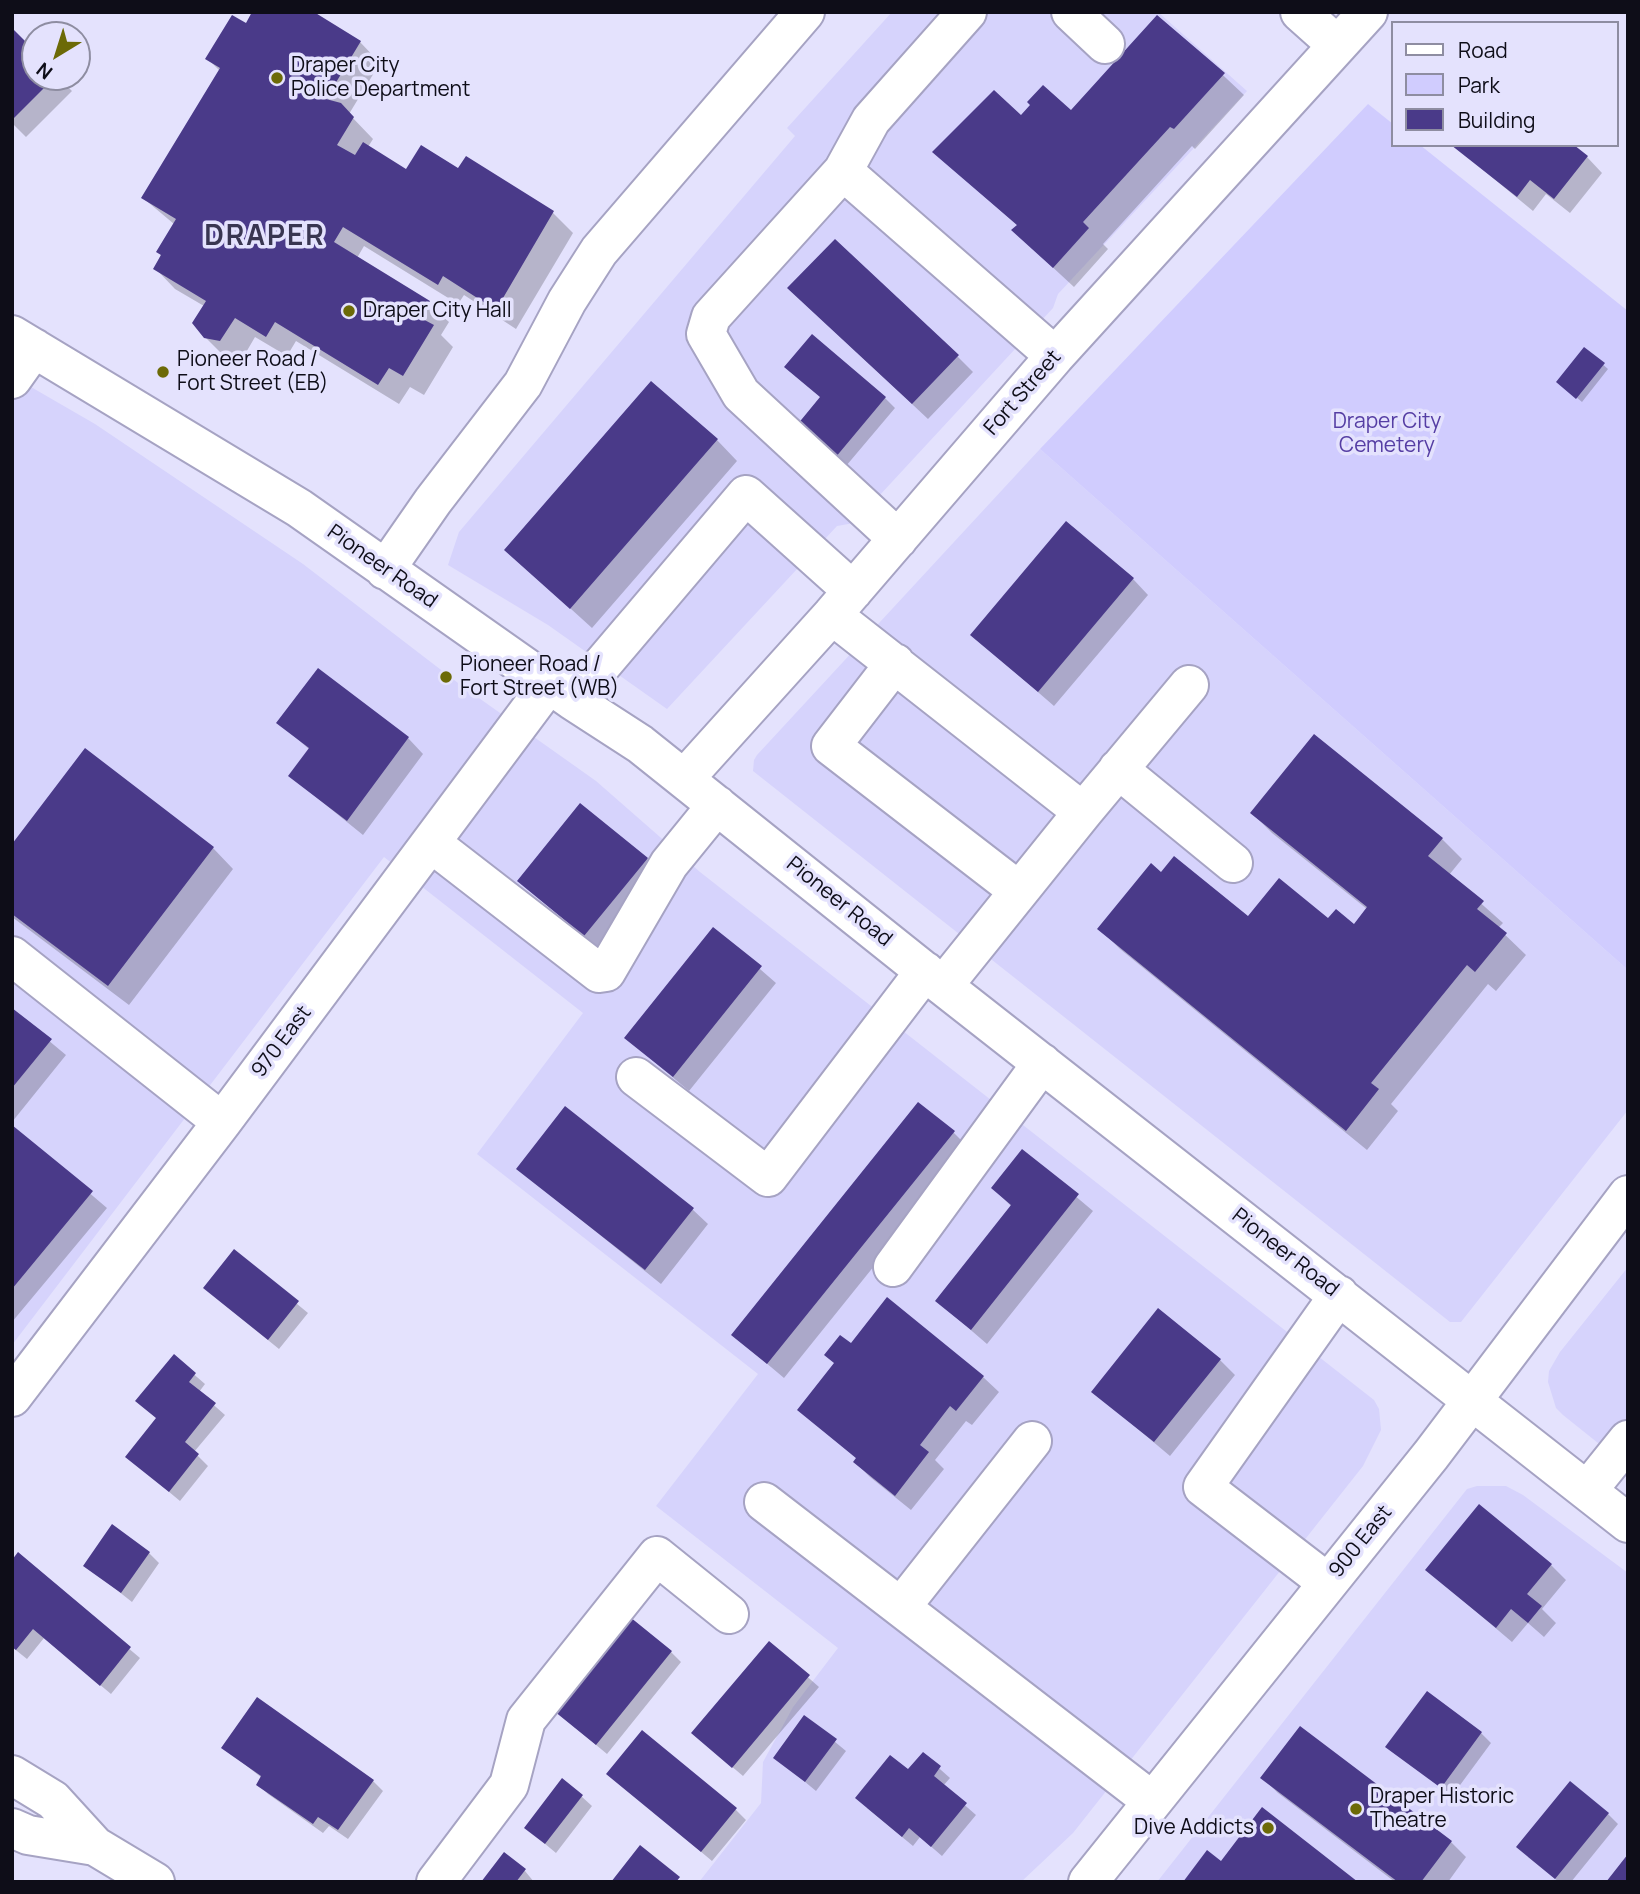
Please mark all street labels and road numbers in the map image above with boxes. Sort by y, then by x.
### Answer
street label: Fort Street [979,345,1067,441]
street label: Pioneer Road [322,520,442,614]
street label: Pioneer Road [781,852,897,952]
street label: 970 East [247,1001,317,1083]
street label: Pioneer Road [1227,1204,1343,1302]
street label: 900 East [1324,1501,1398,1583]

